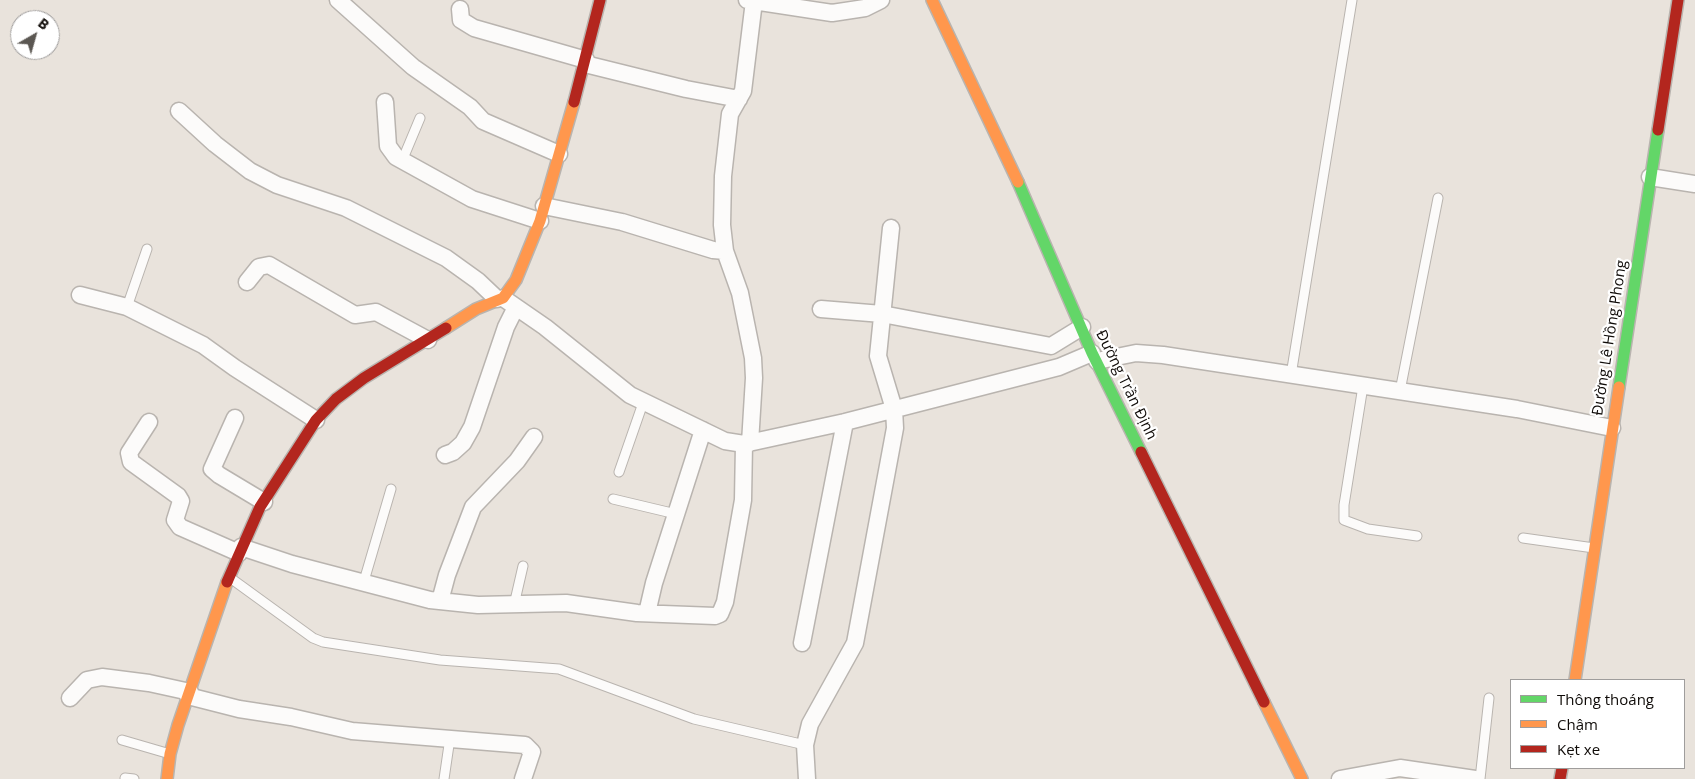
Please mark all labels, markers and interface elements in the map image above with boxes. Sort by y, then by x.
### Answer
north arrow [10,10,60,60]
text: B [34,13,53,34]
street label: Đường Lê Hồng Phong [1589,259,1631,417]
street label: Đường Trần Định [1092,327,1160,443]
legend [1510,679,1685,769]
text: Thông thoáng [1557,689,1654,709]
text: Chậm [1557,714,1598,734]
text: Kẹt xe [1557,739,1600,759]

